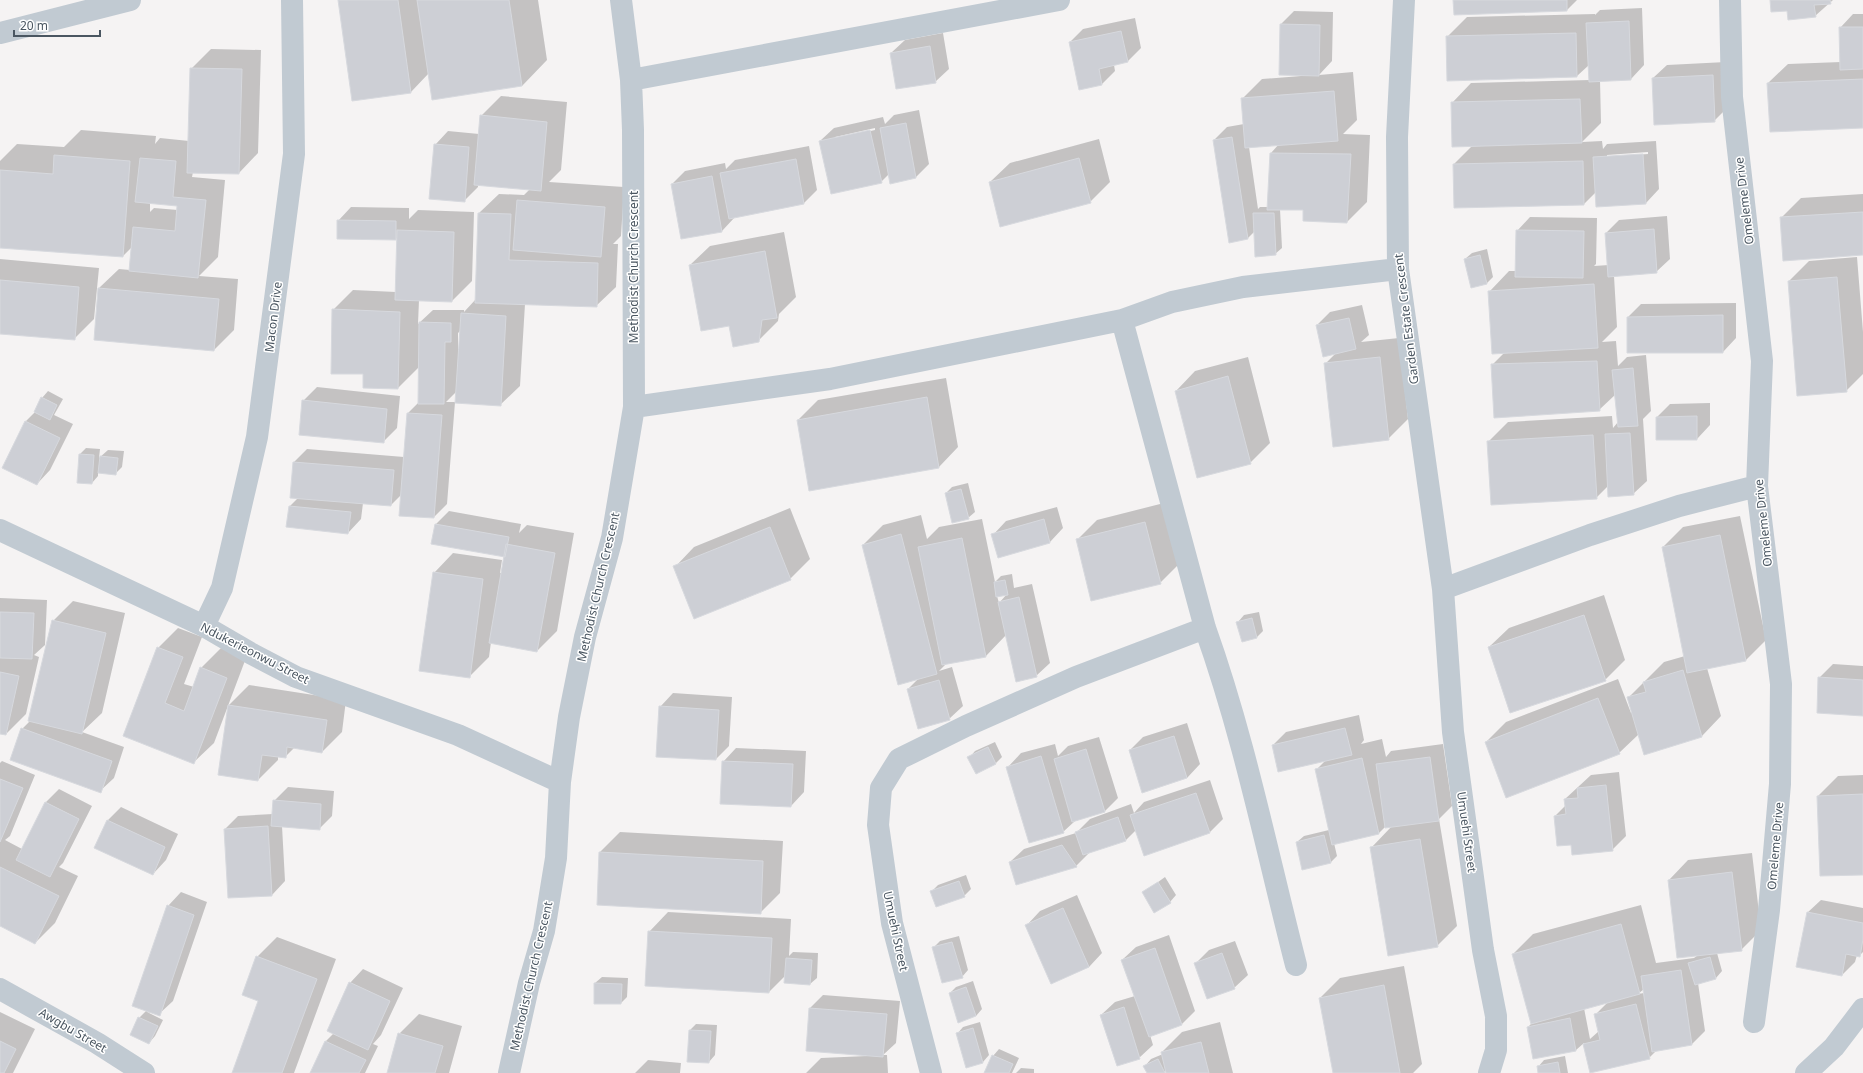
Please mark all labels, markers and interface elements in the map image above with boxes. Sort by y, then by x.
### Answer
scale bar [14,12,100,38]
text: 20 m [20,17,48,34]
street label: Omeleme Drive [1730,156,1758,246]
street label: Methodist Church Crescent [625,190,642,343]
street label: Garden Estate Crescent [1389,252,1422,385]
street label: Macon Drive [260,281,286,353]
street label: Omeleme Drive [1750,478,1776,568]
street label: Methodist Church Crescent [573,510,624,663]
street label: Ndukerieonwu Street [198,618,313,688]
street label: Umuehi Street [1453,791,1481,874]
street label: Omeleme Drive [1763,801,1787,891]
street label: Umuehi Street [879,889,913,973]
street label: Methodist Church Crescent [506,899,557,1052]
street label: Awgbu Street [36,1004,111,1057]

